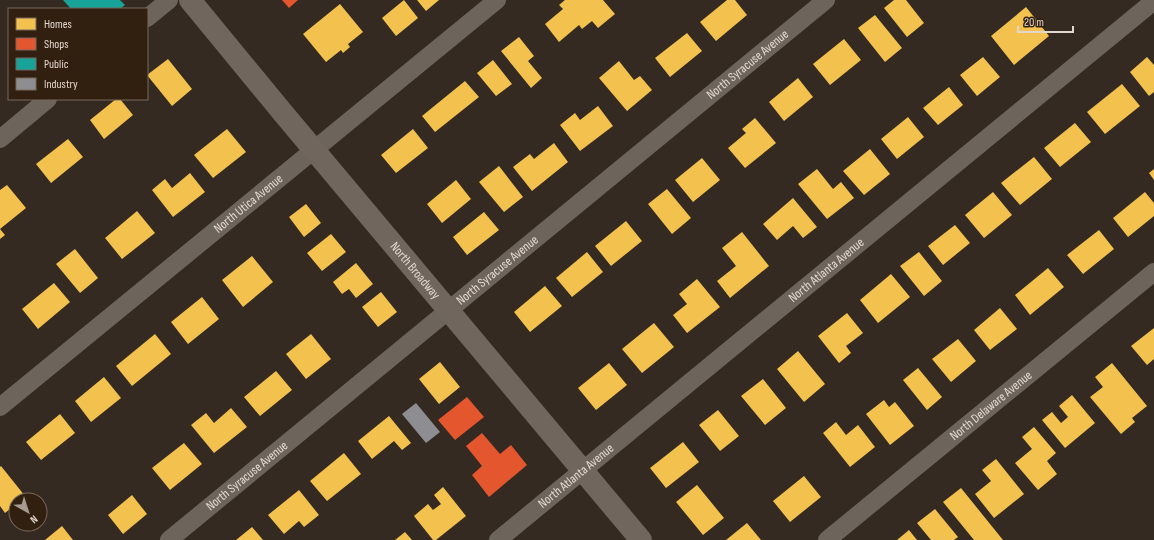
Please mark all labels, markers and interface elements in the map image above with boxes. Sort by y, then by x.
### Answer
legend [8,8,148,100]
scale bar [1018,8,1073,34]
text: 20 m [1024,15,1044,30]
text: Homes [44,17,72,32]
street label: North Syracuse Avenue [703,26,792,103]
text: Shops [44,37,69,52]
text: Public [44,57,69,72]
text: Industry [44,77,78,92]
street label: North Utica Avenue [211,171,286,237]
street label: North Syracuse Avenue [453,232,541,308]
street label: North Atlanta Avenue [785,234,867,306]
street label: North Broadway [387,239,444,302]
street label: North Delaware Avenue [947,367,1035,444]
street label: North Syracuse Avenue [203,438,291,514]
street label: North Atlanta Avenue [535,440,617,512]
north arrow [8,492,48,532]
text: N [28,512,40,526]

